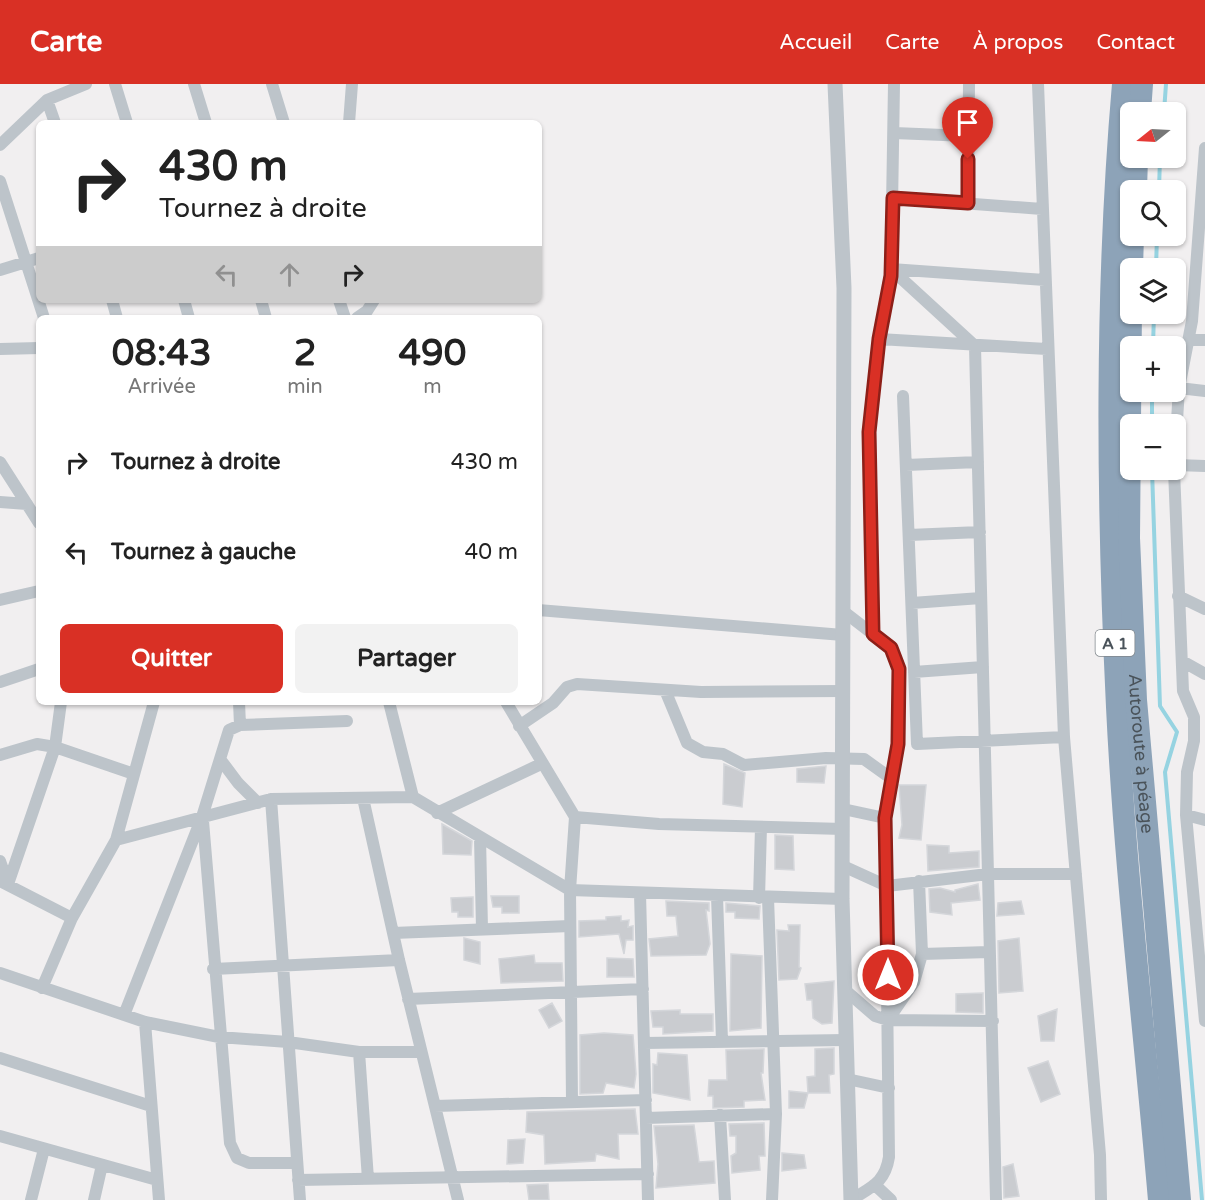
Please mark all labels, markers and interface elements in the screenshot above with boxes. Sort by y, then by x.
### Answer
text: Carte [30,25,102,59]
text: Accueil [779,30,852,55]
text: Carte [885,30,939,55]
text: À propos [972,30,1063,55]
text: Contact [1096,30,1175,55]
pin [942,97,993,159]
north arrow [1120,102,1186,168]
map controls [1120,102,1186,480]
icon: arrive [951,106,984,139]
text: 430 m [159,141,288,192]
icon: right [60,144,138,222]
button: search [1120,180,1186,246]
text: Tournez à droite [159,192,367,225]
icon: left [210,258,243,291]
icon: ahead [273,258,306,291]
icon: right [336,258,369,291]
button: layers [1120,258,1186,324]
text: 08:43 [112,332,212,375]
text: 2 [294,332,316,375]
text: 490 [398,332,466,375]
button: + [1120,336,1186,402]
text: Arrivée [128,375,196,399]
text: min [287,375,323,399]
text: m [423,375,442,399]
button: − [1120,414,1186,480]
icon: right [60,446,93,479]
text: Tournez à droite [111,449,280,475]
text: 430 m [451,449,518,475]
icon: left [60,536,93,569]
text: Tournez à gauche [111,539,296,565]
text: 40 m [464,539,518,565]
button: Quitter [60,624,283,693]
button: Partager [295,624,518,693]
road number: A 1 [1096,630,1134,656]
street label: Autoroute à péage [1124,673,1159,834]
position arrow [856,943,920,1007]

